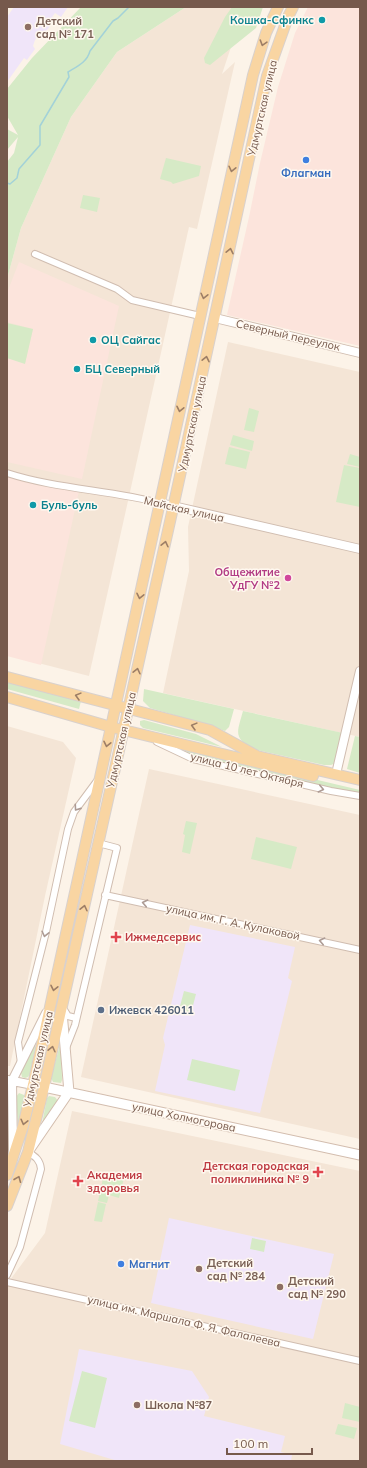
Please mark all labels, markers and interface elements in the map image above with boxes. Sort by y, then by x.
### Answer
place label: Кошка-Сфинкс [230,13,314,27]
place label: Детский сад № 171 [36,14,94,41]
marker: Кошка-Сфинкс [317,15,327,25]
marker: Детский сад № 171 [23,22,33,32]
one-way arrow [259,39,268,46]
street label: Удмуртская улица [244,59,280,158]
marker: Флагман [301,155,311,165]
one-way arrow [229,166,237,172]
place label: Флагман [281,166,331,180]
one-way arrow [225,248,233,254]
one-way arrow [201,293,209,299]
street label: Северный переулок [235,316,341,354]
place label: ОЦ Сайгас [101,333,161,347]
marker: ОЦ Сайгас [88,335,98,345]
one-way arrow [202,356,210,362]
place label: БЦ Северный [85,362,160,376]
marker: БЦ Северный [72,364,82,374]
street label: Удмуртская улица [175,375,209,474]
one-way arrow [176,406,185,412]
street label: Майская улица [143,493,225,525]
place label: Буль-буль [41,498,97,512]
marker: Буль-буль [28,500,38,510]
one-way arrow [161,541,169,548]
place label: Общежитие УдГУ №2 [214,565,280,592]
marker: Общежитие УдГУ №2 [283,573,293,583]
one-way arrow [136,593,144,599]
one-way arrow [132,668,140,675]
street label: Удмуртская улица [103,691,139,790]
one-way arrow [75,692,82,701]
one-way arrow [191,722,198,731]
one-way arrow [104,741,112,747]
street label: улица 10 лет Октября [189,749,305,791]
one-way arrow [318,784,324,792]
one-way arrow [75,804,82,811]
one-way arrow [142,900,148,908]
street label: улица им. Г. А. Кулаковой [165,901,301,943]
one-way arrow [79,905,87,912]
one-way arrow [42,930,50,937]
place label: Ижмедсервис [125,930,201,944]
marker: Ижмедсервис [110,931,122,943]
one-way arrow [319,938,325,946]
one-way arrow [50,985,58,991]
place label: Ижевск 426011 [109,1003,194,1017]
marker: Ижевск 426011 [96,1005,106,1015]
street label: Удмуртская улица [20,1010,56,1109]
one-way arrow [48,1046,56,1052]
street label: улица Холмогорова [131,1099,237,1135]
one-way arrow [20,1119,28,1126]
place label: Детская городская поликлиника № 9 [203,1159,309,1186]
marker: Детская городская поликлиника № 9 [312,1166,324,1178]
place label: Академия здоровья [87,1168,142,1195]
marker: Академия здоровья [72,1175,84,1187]
one-way arrow [13,1176,21,1183]
place label: Детский сад № 284 [207,1256,265,1283]
place label: Магнит [129,1257,170,1271]
marker: Магнит [116,1259,126,1269]
marker: Детский сад № 284 [194,1264,204,1274]
place label: Детский сад № 290 [288,1274,346,1301]
marker: Детский сад № 290 [275,1282,285,1292]
street label: улица им. Маршала Ф. Я. Фалалеева [86,1292,282,1350]
place label: Школа №87 [145,1398,212,1412]
marker: Школа №87 [132,1400,142,1410]
scale bar [227,1430,312,1456]
text: 100 m [233,1436,268,1451]

